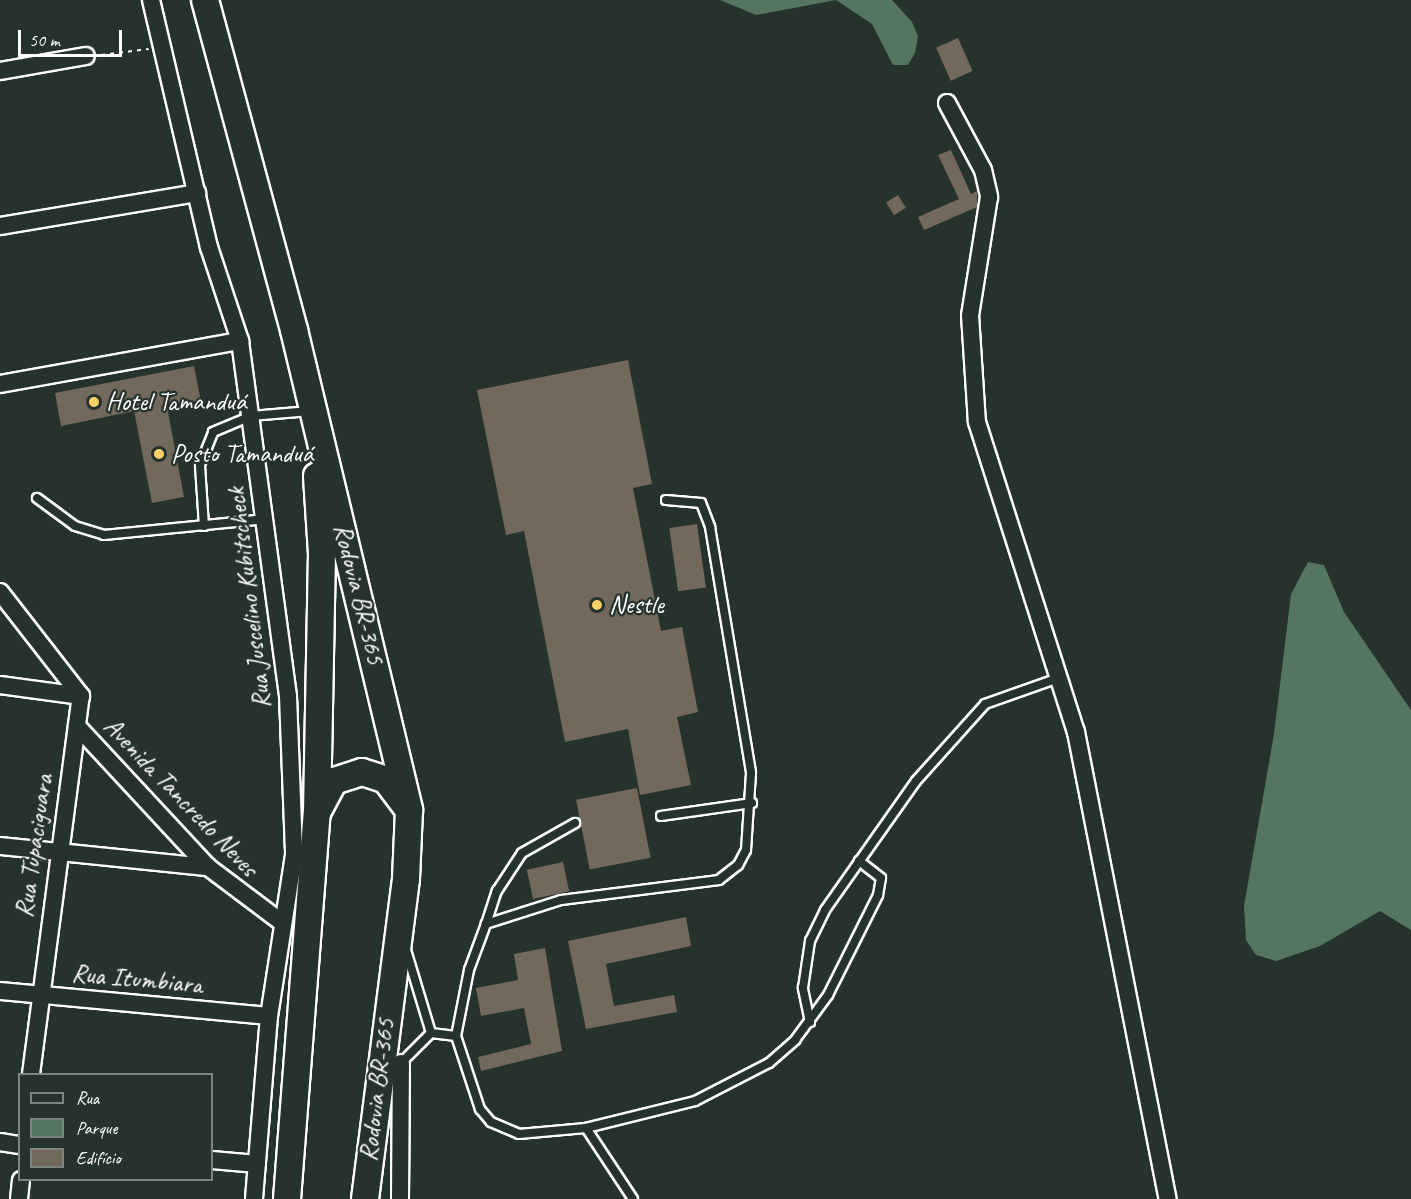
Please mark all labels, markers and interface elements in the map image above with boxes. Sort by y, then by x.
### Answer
scale bar [21,18,124,56]
text: 50 m [29,29,60,51]
place label: Hotel Tamanduá [106,386,246,418]
marker: Hotel Tamanduá [87,395,101,409]
place label: Posto Tamanduá [171,438,313,470]
marker: Posto Tamanduá [152,447,166,461]
street label: Rua Juscelino Kubitscheck [220,486,278,710]
street label: Rodovia BR-365 [327,521,391,667]
place label: Nestle [609,589,664,621]
marker: Nestle [590,598,604,612]
street label: Avenida Tancredo Neves [97,711,265,883]
street label: Rua Tupaciguara [9,773,59,919]
street label: Rua Itumbiara [70,958,204,1000]
street label: Rodovia BR-365 [353,1017,401,1163]
legend [18,1073,213,1181]
text: Rua [76,1087,99,1109]
text: Parque [76,1117,117,1139]
text: Edifício [76,1147,121,1169]

